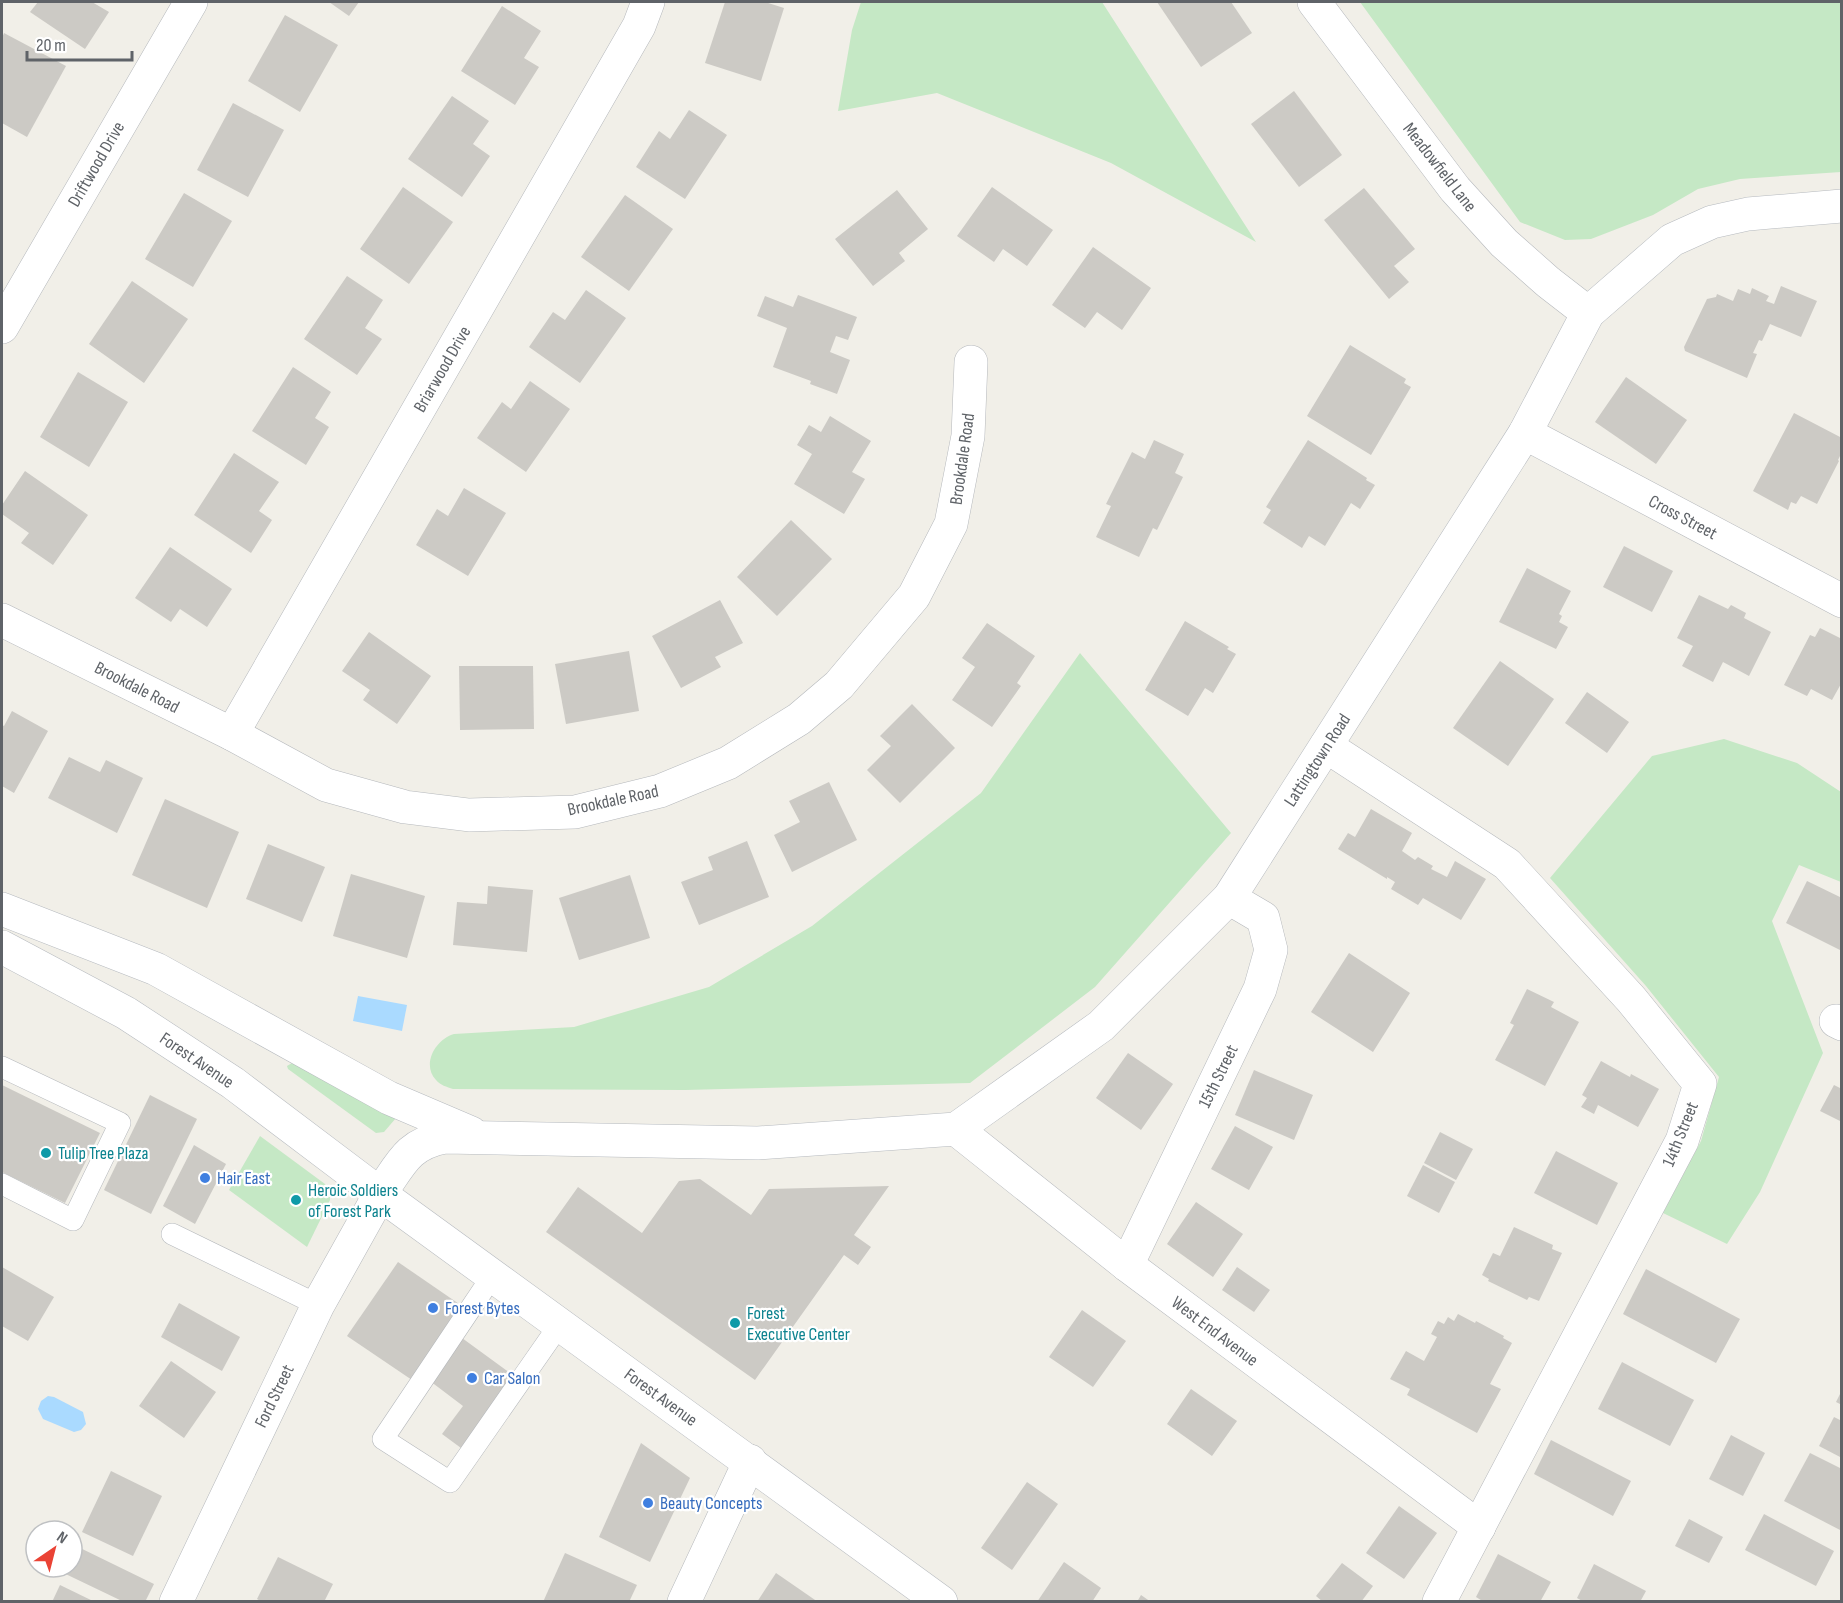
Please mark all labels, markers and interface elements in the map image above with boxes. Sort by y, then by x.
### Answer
scale bar [27,24,132,62]
text: 20 m [36,35,66,56]
street label: Driftwood Drive [64,118,129,211]
street label: Meadowfield Lane [1398,119,1481,216]
street label: Briarwood Drive [409,323,475,416]
street label: Brookdale Road [946,412,979,506]
street label: Cross Street [1645,491,1721,544]
street label: Brookdale Road [91,657,183,718]
street label: Lattingtown Road [1280,710,1355,810]
street label: Brookdale Road [566,781,660,820]
street label: Forest Avenue [156,1028,238,1093]
street label: 15th Street [1194,1041,1243,1111]
street label: 14th Street [1658,1098,1703,1170]
place label: Tulip Tree Plaza [58,1143,148,1164]
marker: Tulip Tree Plaza [39,1146,53,1160]
place label: Hair East [217,1168,271,1189]
marker: Hair East [198,1171,212,1185]
place label: Heroic Soldiers of Forest Park [308,1180,398,1222]
marker: Heroic Soldiers of Forest Park [289,1193,303,1207]
street label: West End Avenue [1167,1292,1262,1371]
place label: Forest Bytes [445,1298,520,1319]
marker: Forest Bytes [426,1301,440,1315]
place label: Forest Executive Center [747,1303,850,1345]
marker: Forest Executive Center [728,1316,742,1330]
street label: Ford Street [250,1361,299,1431]
street label: Forest Avenue [620,1364,701,1431]
place label: Car Salon [484,1368,541,1389]
marker: Car Salon [465,1371,479,1385]
place label: Beauty Concepts [660,1493,762,1514]
marker: Beauty Concepts [641,1496,655,1510]
north arrow [24,1519,84,1579]
text: N [53,1528,71,1548]

